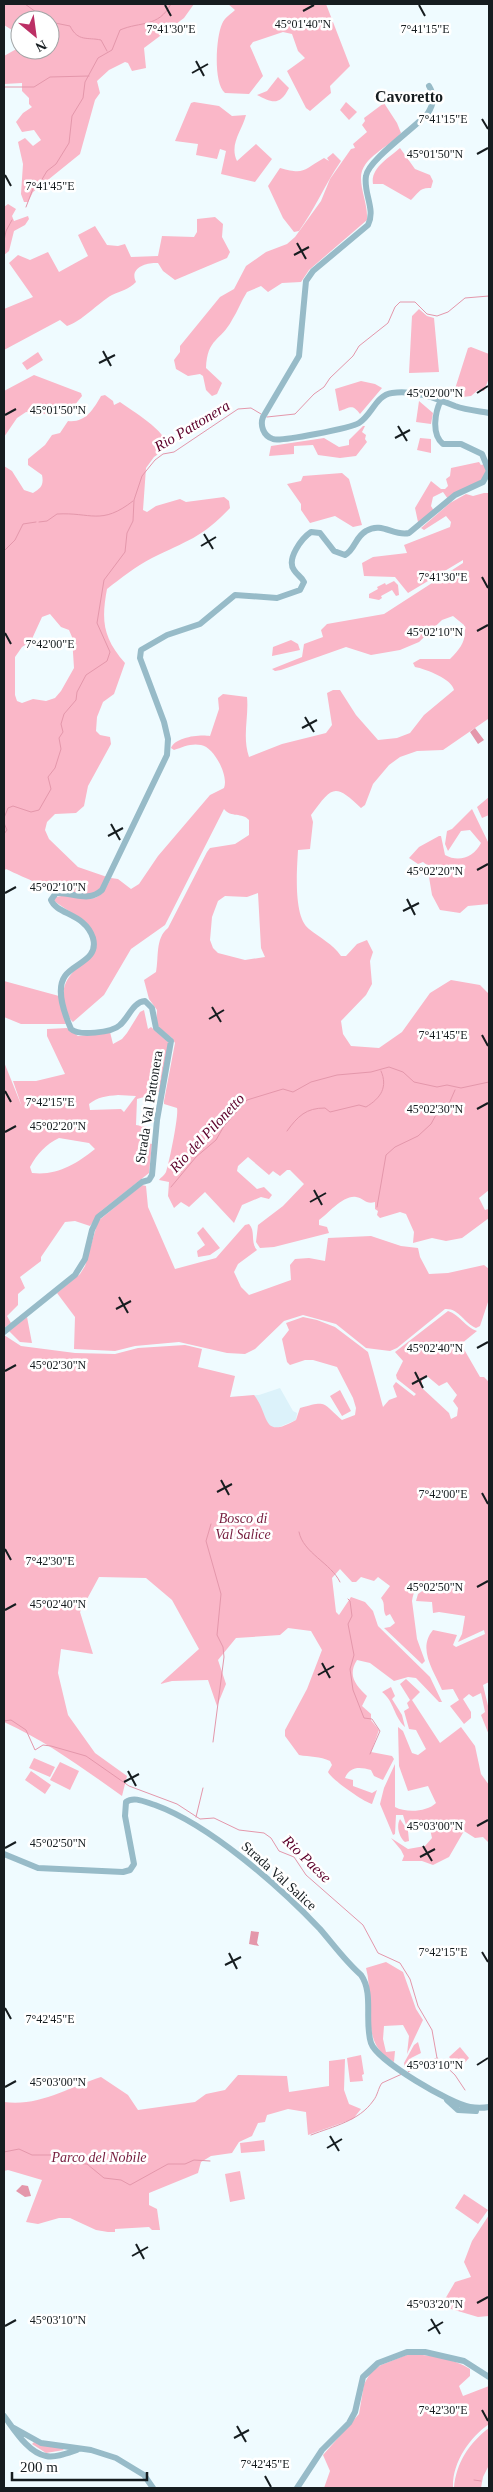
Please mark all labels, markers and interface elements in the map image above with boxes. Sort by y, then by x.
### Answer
north arrow [10,10,60,60]
text: 45°01'40"N [275,17,332,31]
text: 7°41'30"E [146,22,196,36]
text: 7°41'15"E [400,22,450,36]
text: N [33,37,49,55]
district label: Cavoretto [375,88,443,105]
text: 7°41'15"E [418,112,468,126]
text: 45°01'50"N [407,147,464,161]
text: 7°41'45"E [25,179,75,193]
text: 45°02'00"N [407,386,464,400]
water label: Rio Pattonera [151,397,232,455]
text: 45°01'50"N [30,403,87,417]
text: 7°41'30"E [418,570,468,584]
text: 45°02'10"N [407,625,464,639]
text: 7°42'00"E [25,637,75,651]
text: 45°02'20"N [407,864,464,878]
text: 45°02'10"N [30,880,87,894]
text: 7°41'45"E [418,1028,468,1042]
street label: Strada Val Pattonera [133,1049,165,1164]
water label: Rio del Pilonetto [166,1090,248,1176]
text: 7°42'15"E [25,1095,75,1109]
text: 45°02'30"N [407,1102,464,1116]
text: 45°02'20"N [30,1119,87,1133]
text: 45°02'40"N [407,1341,464,1355]
text: 45°02'30"N [30,1358,87,1372]
text: 7°42'00"E [418,1487,468,1501]
park label: Bosco di Val Salice [215,1511,271,1542]
text: 7°42'30"E [25,1554,75,1568]
text: 45°02'50"N [407,1580,464,1594]
text: 45°02'40"N [30,1597,87,1611]
text: 45°03'00"N [407,1819,464,1833]
water label: Rio Paese [279,1832,335,1886]
text: 45°02'50"N [30,1836,87,1850]
street label: Strada Val Salice [239,1839,319,1913]
text: 7°42'15"E [418,1945,468,1959]
text: 7°42'45"E [25,2012,75,2026]
text: 45°03'10"N [407,2058,464,2072]
text: 45°03'00"N [30,2075,87,2089]
park label: Parco del Nobile [50,2150,147,2165]
text: 45°03'20"N [407,2297,464,2311]
text: 45°03'10"N [30,2313,87,2327]
text: 7°42'30"E [418,2403,468,2417]
scale bar [12,2450,148,2482]
text: 7°42'45"E [240,2457,290,2471]
text: 200 m [20,2459,58,2475]

